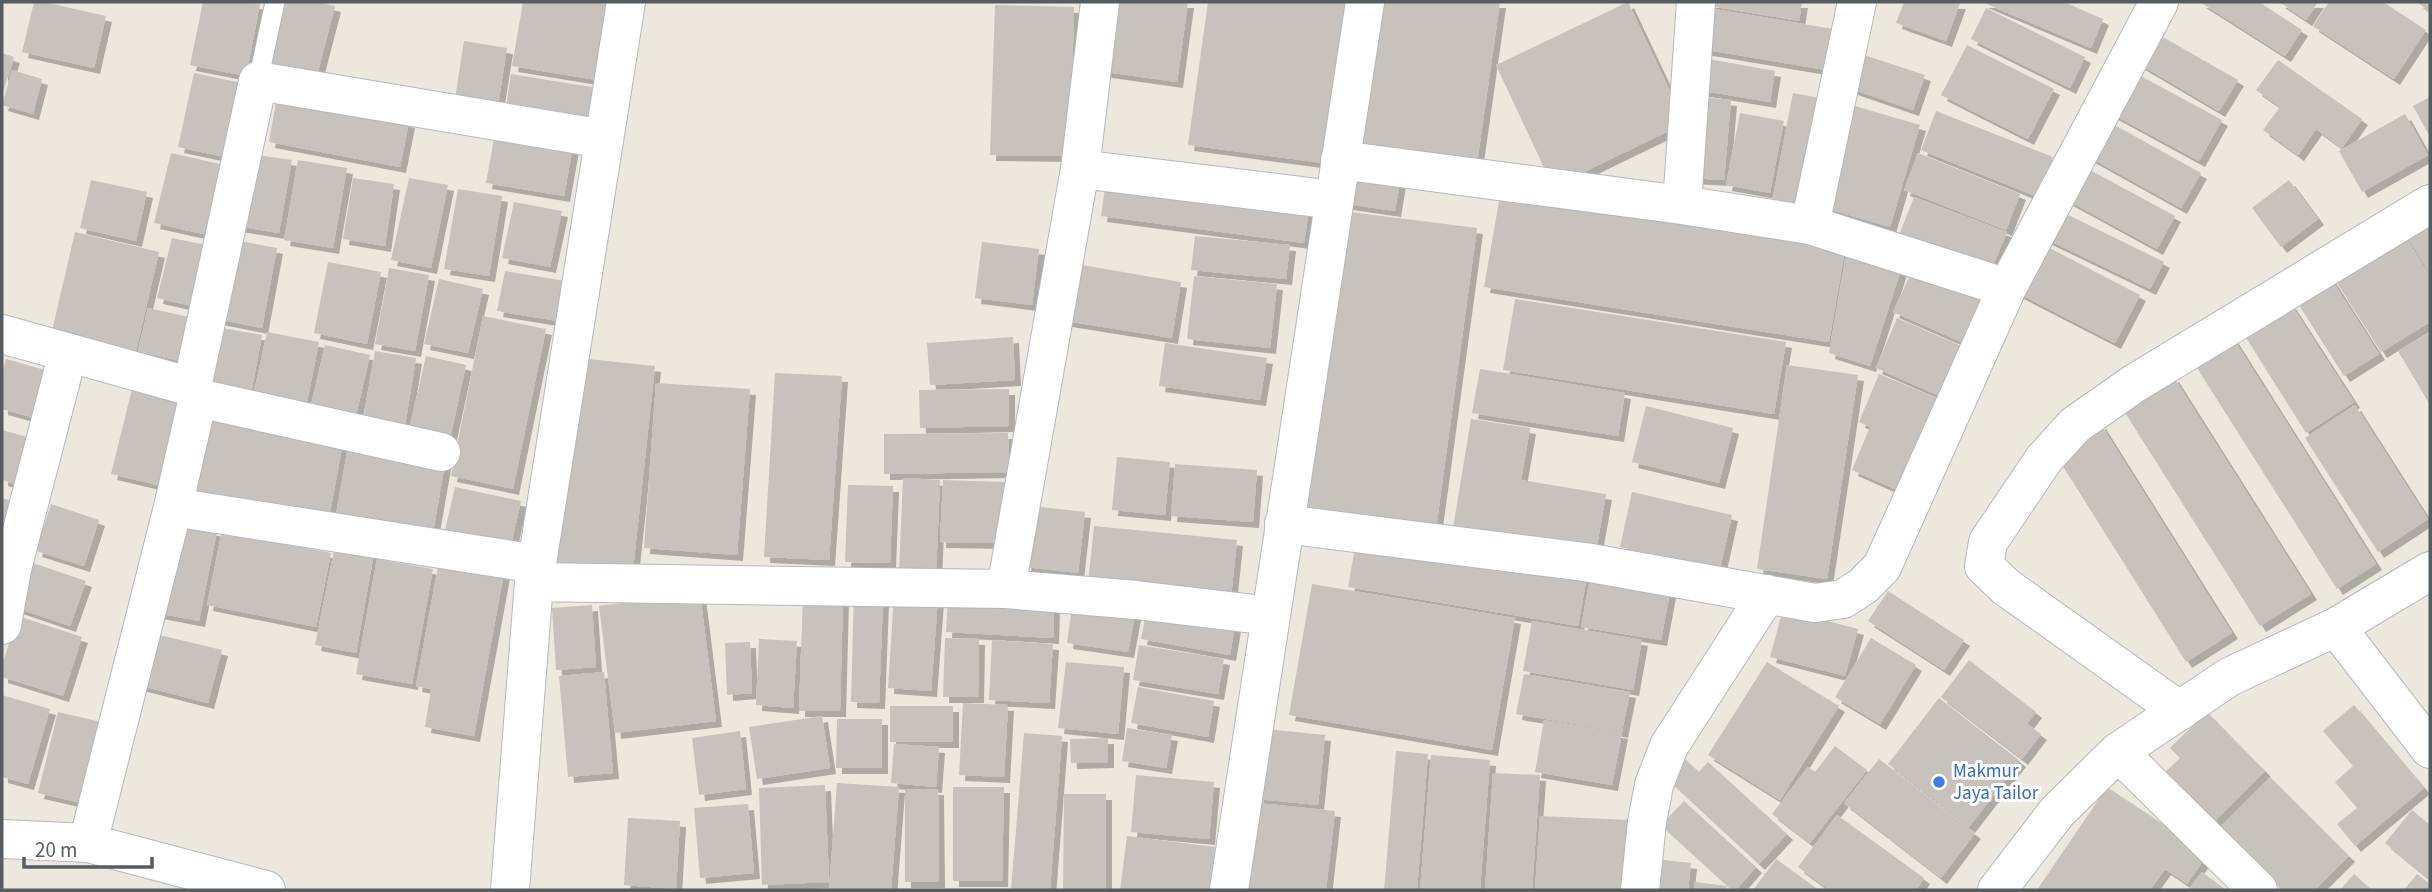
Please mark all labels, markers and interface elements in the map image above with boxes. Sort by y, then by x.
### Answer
place label: Makmur Jaya Tailor [1953,758,2039,807]
marker: Makmur Jaya Tailor [1931,774,1947,790]
scale bar [24,826,152,870]
text: 20 m [35,835,77,865]

